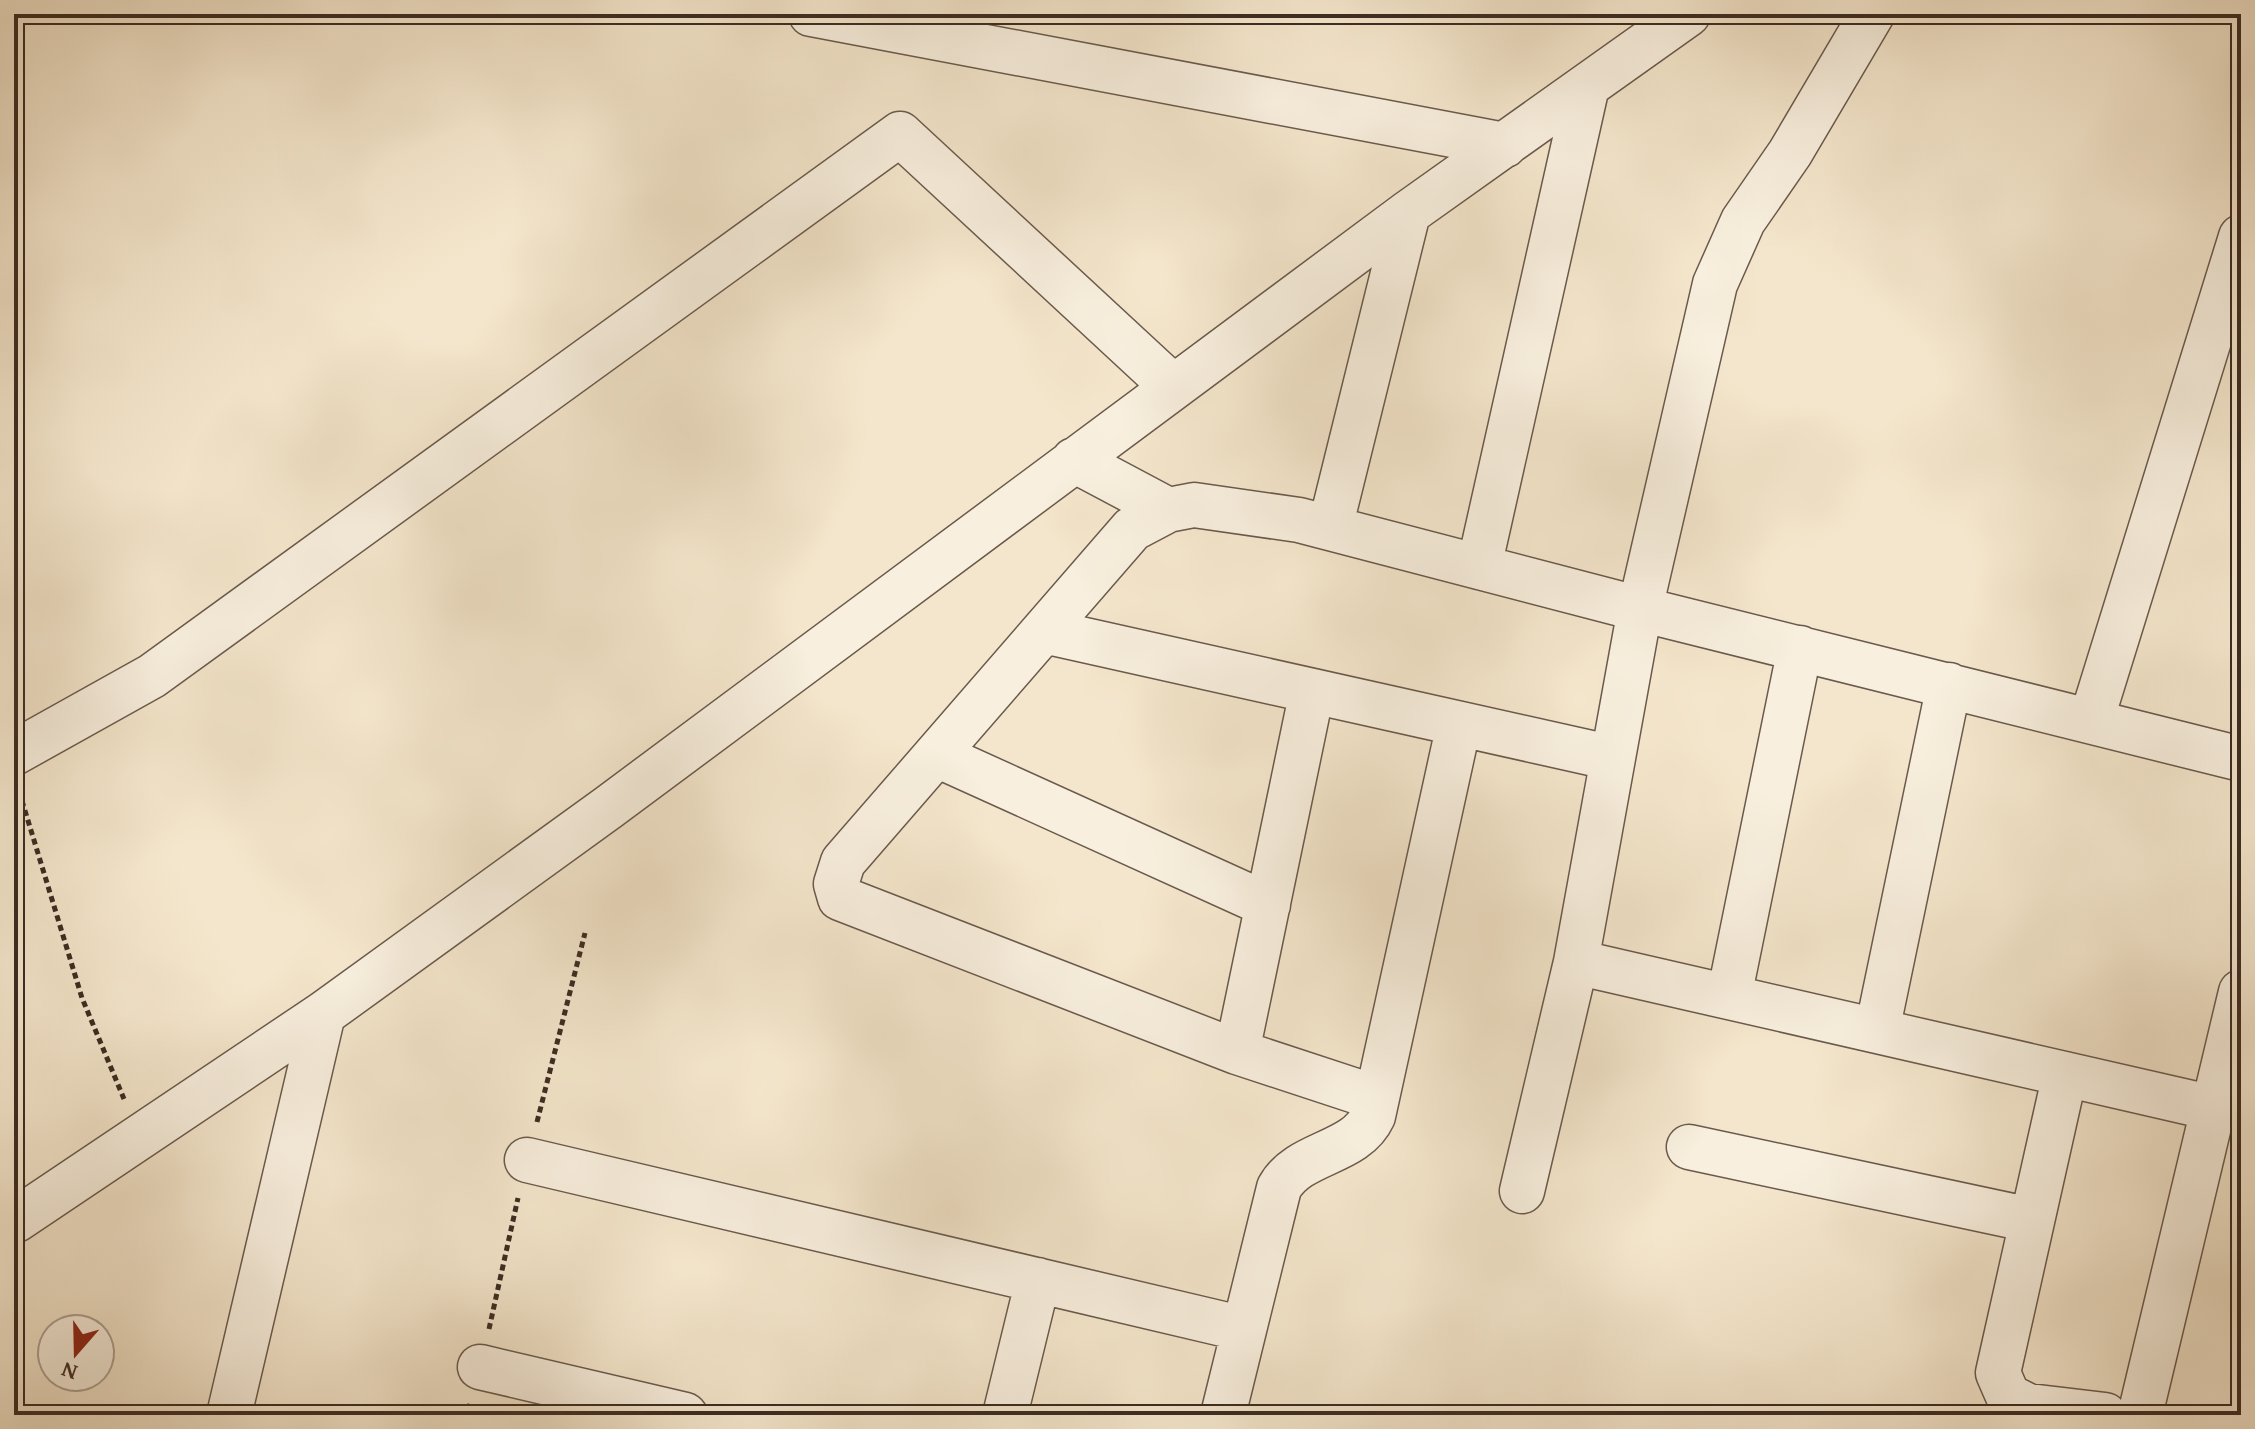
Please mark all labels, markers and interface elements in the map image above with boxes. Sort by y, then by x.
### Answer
north arrow [36,1313,116,1393]
text: N [57,1354,82,1389]

